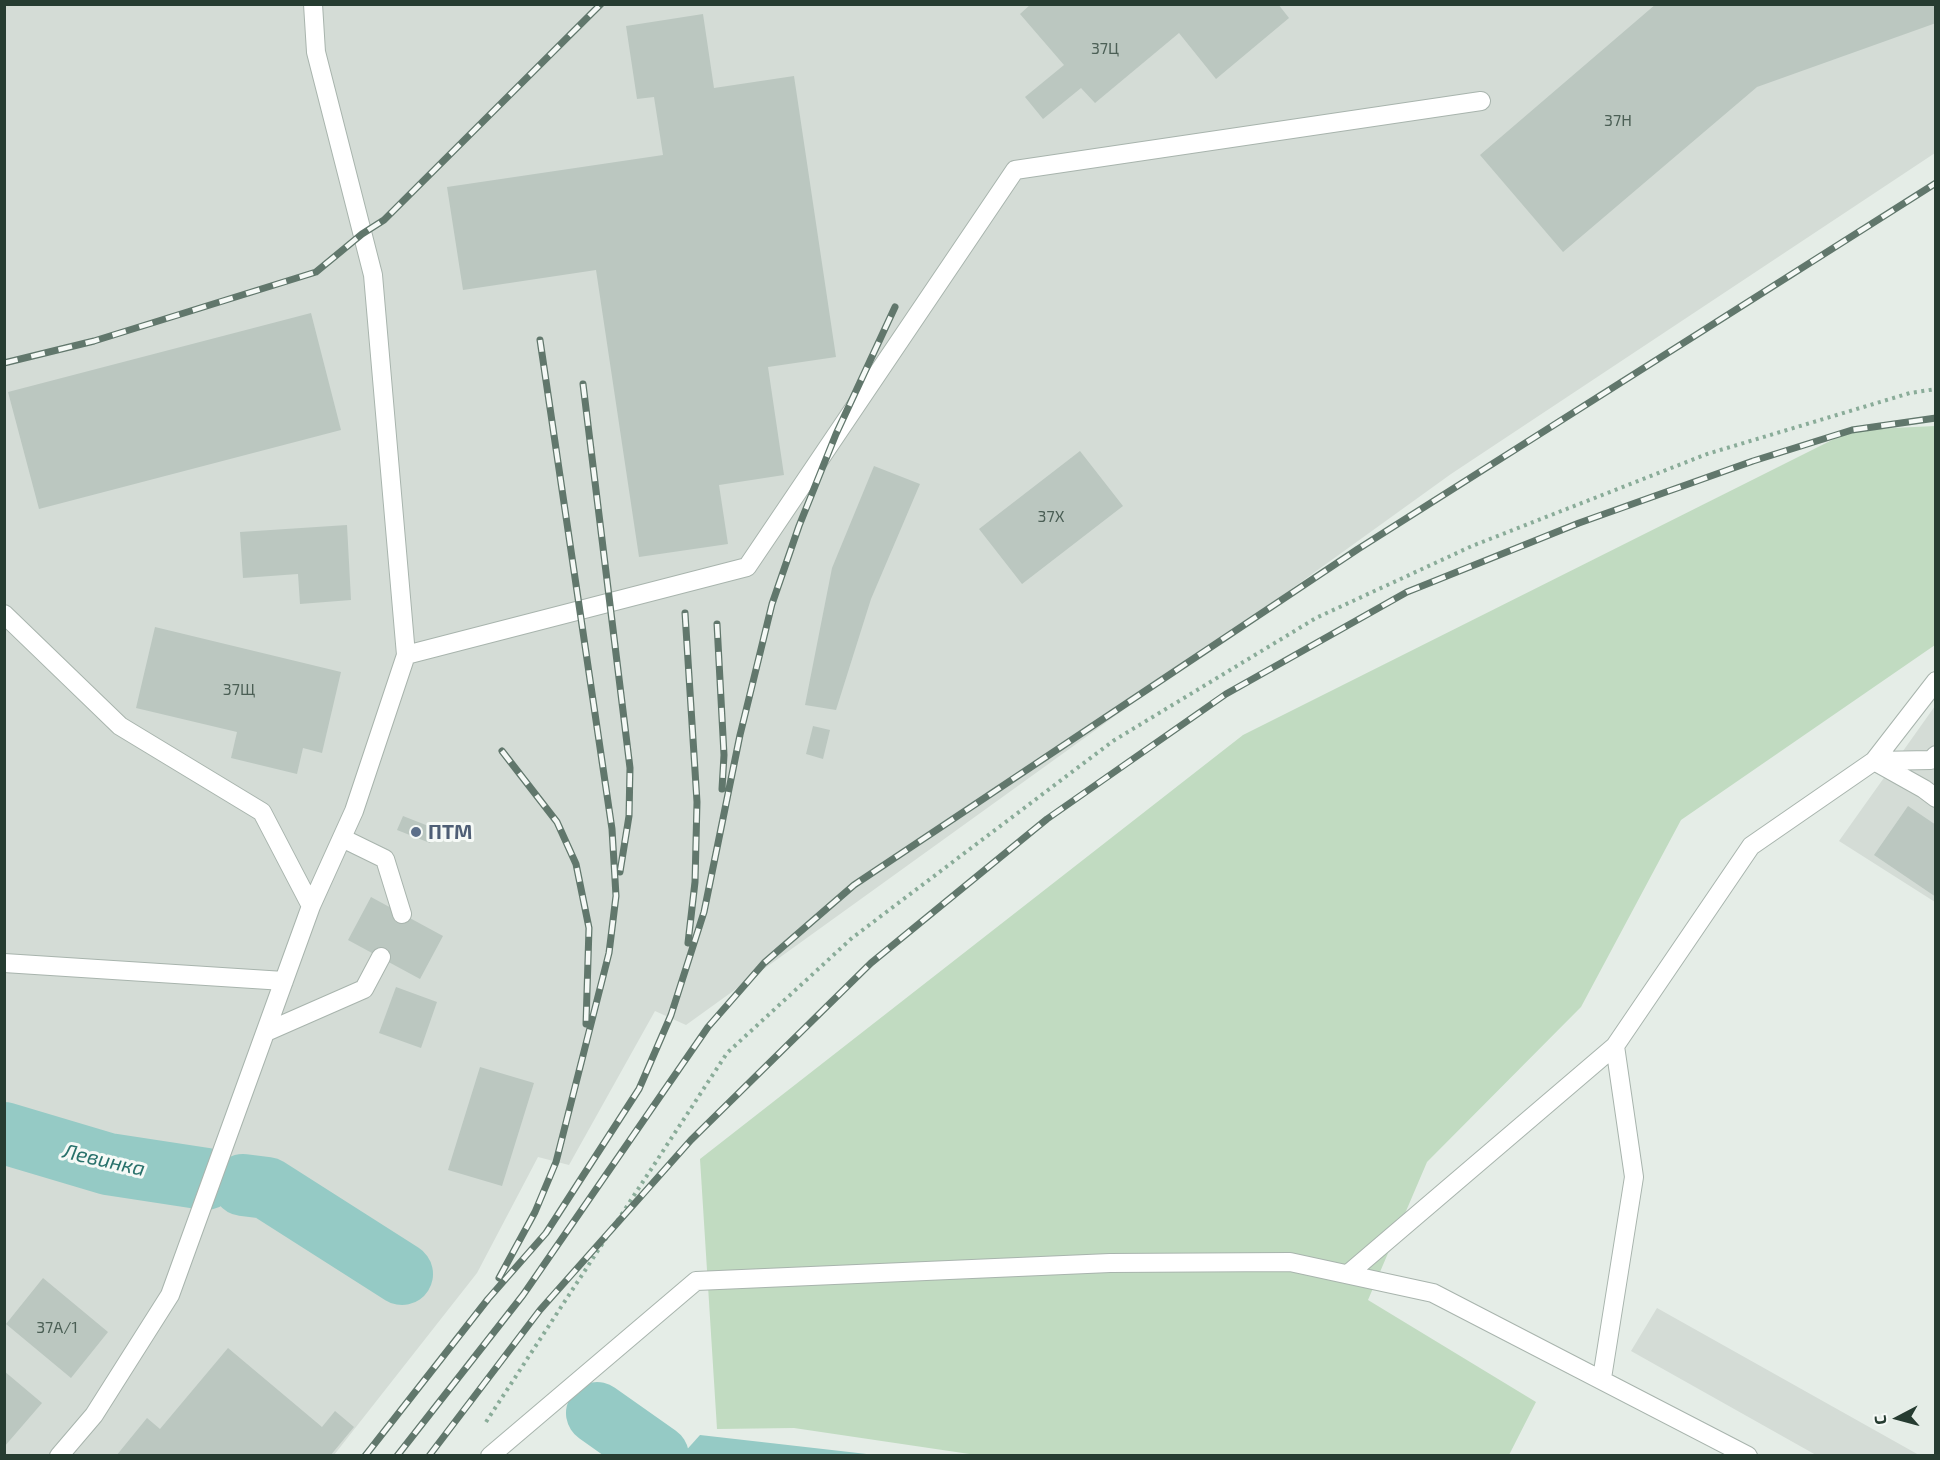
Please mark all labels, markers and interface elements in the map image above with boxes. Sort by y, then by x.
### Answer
house number: 37Ц [1091,39,1119,59]
house number: 37Н [1604,111,1632,131]
house number: 37Х [1038,507,1064,527]
house number: 37Щ [223,680,255,700]
place label: ПТМ [428,820,472,844]
marker: ПТМ [409,825,423,839]
water label: Левинка [60,1138,148,1182]
house number: 37А/1 [36,1318,78,1338]
north arrow [1868,1388,1928,1448]
text: С [1870,1414,1890,1426]

